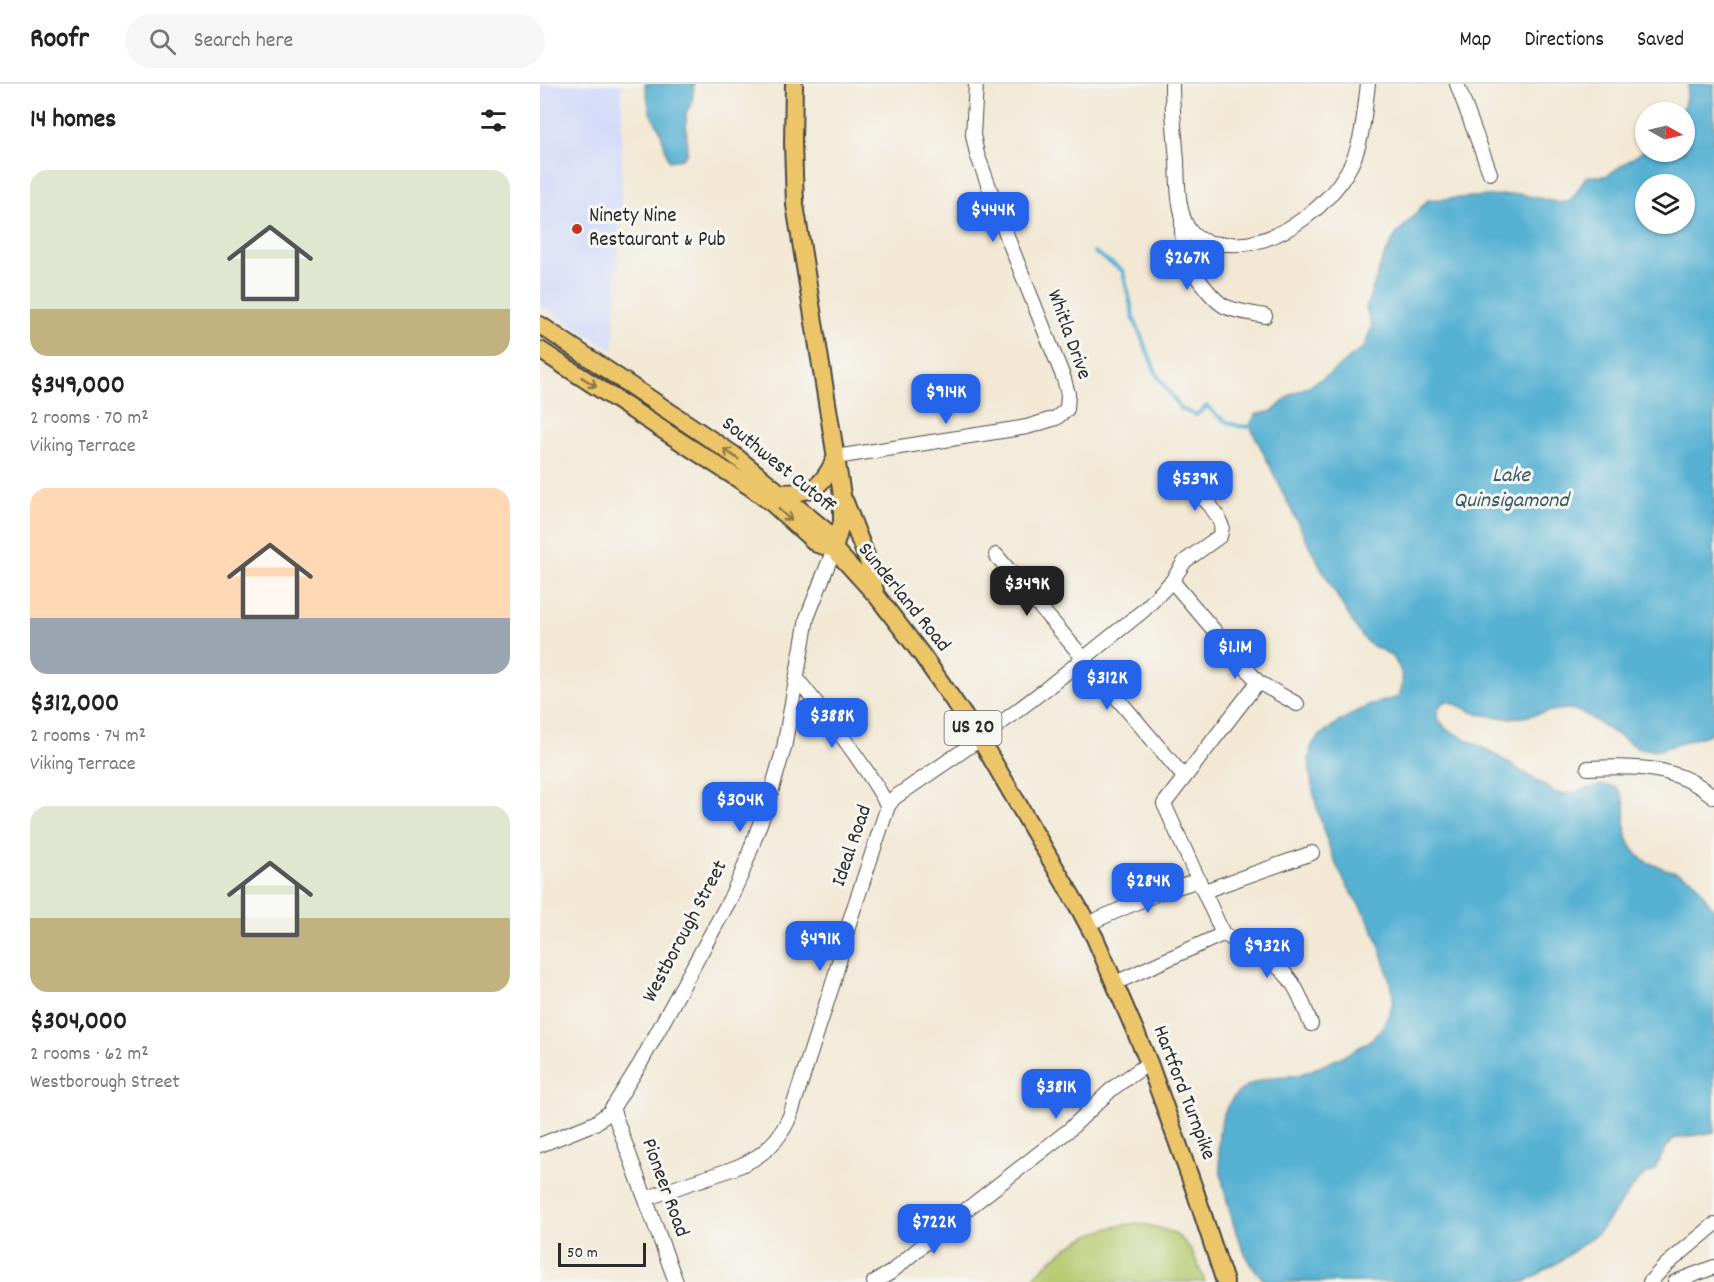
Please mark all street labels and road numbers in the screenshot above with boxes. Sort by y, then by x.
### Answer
street label: Whitla Drive [1038,286,1098,384]
street label: Southwest Cutoff [714,410,842,522]
street label: Sunderland Road [849,537,957,659]
road number: US 20 [944,711,1002,745]
street label: Ideal Road [825,801,881,891]
street label: Westborough Street [636,855,736,1008]
street label: Hartford Turnpike [1144,1022,1222,1164]
street label: Pioneer Road [632,1135,696,1241]

